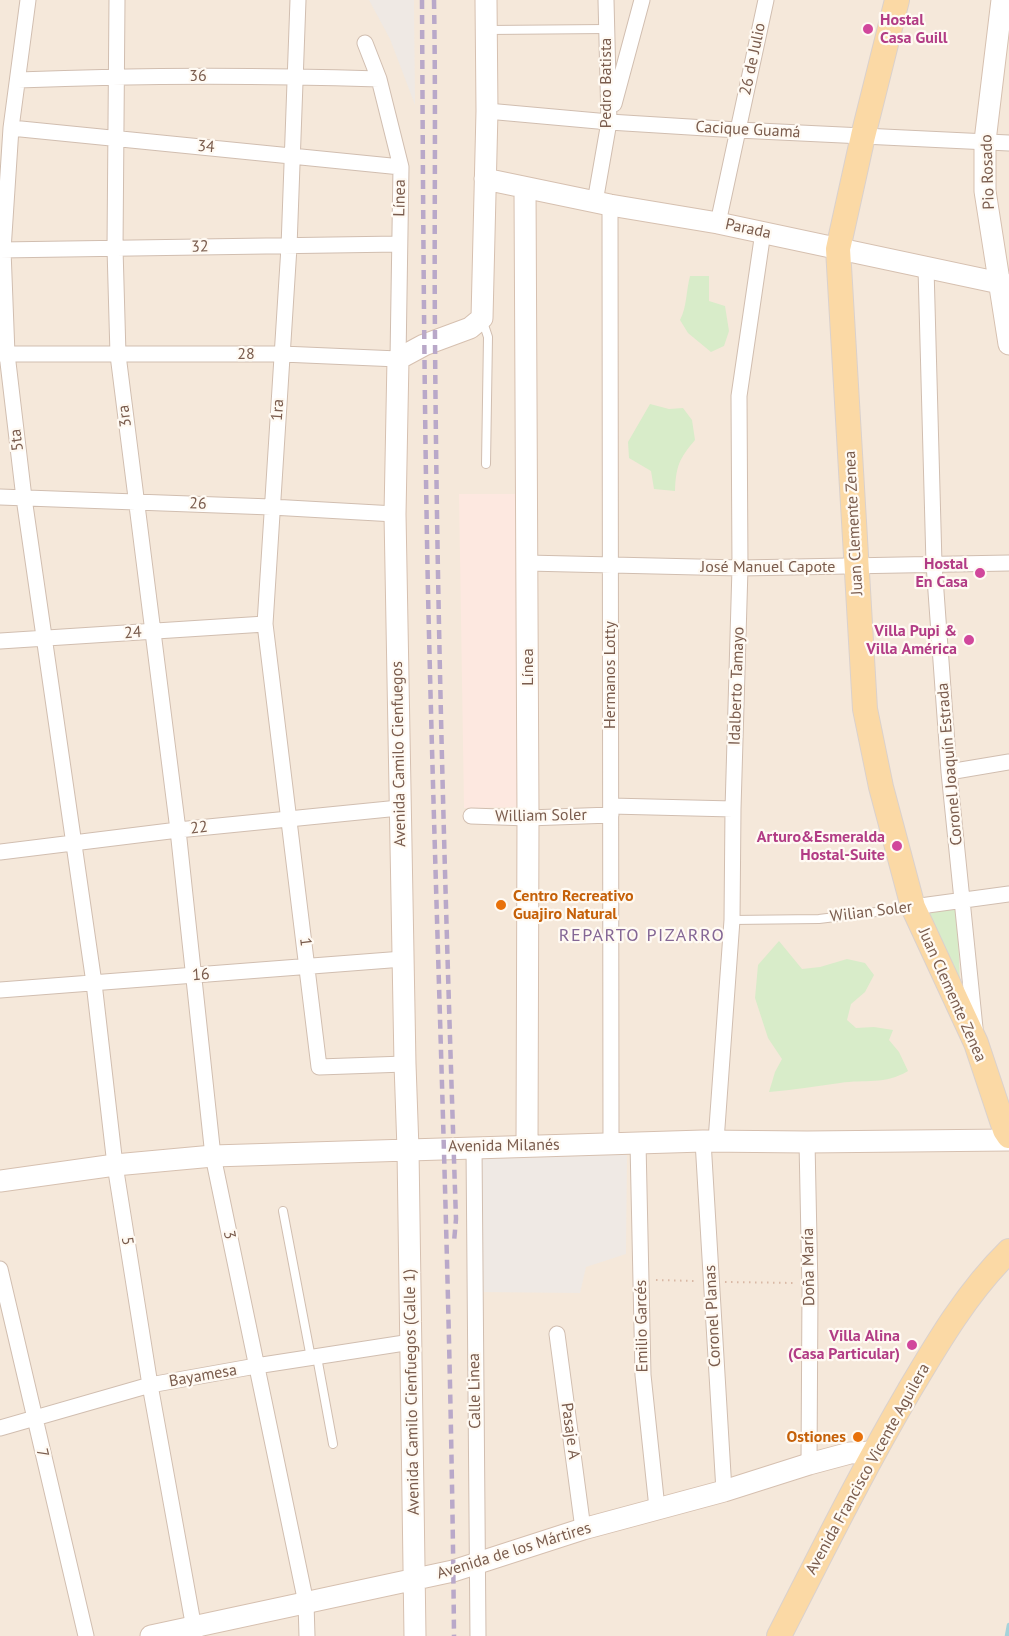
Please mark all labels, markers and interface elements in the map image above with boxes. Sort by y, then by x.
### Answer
place label: Hostal Casa Guill [880,10,948,48]
street label: 26 de Julio [736,21,770,97]
marker: Hostal Casa Guill [861,22,875,36]
street label: Pedro Batista [596,38,616,128]
street label: 36 [189,66,207,86]
street label: Cacique Guamá [695,118,801,142]
street label: Pio Rosado [977,134,999,210]
street label: 34 [196,137,216,157]
street label: Línea [390,179,410,217]
street label: Parada [723,215,773,243]
street label: 32 [191,237,209,257]
street label: 28 [237,344,255,364]
street label: 1ra [268,398,288,422]
street label: 3ra [114,404,136,428]
street label: 5ta [6,428,28,452]
street label: Juan Clemente Zenea [841,450,867,596]
street label: 26 [189,494,207,514]
place label: Hostal En Casa [915,554,968,592]
street label: José Manuel Capote [701,557,835,577]
marker: Hostal En Casa [973,566,987,580]
street label: Hermanos Lotty [600,621,620,729]
place label: Villa Pupi & Villa América [866,621,957,659]
street label: 24 [124,623,142,643]
street label: Idalberto Tamayo [725,626,749,746]
marker: Villa Pupi & Villa América [962,633,976,647]
street label: Línea [518,648,538,686]
street label: Avenida Camilo Cienfuegos [388,661,410,847]
street label: Coronel Joaquín Estrada [933,682,967,846]
street label: William Soler [495,806,587,826]
street label: 22 [189,818,209,838]
place label: Arturo&Esmeralda Hostal-Suite [757,827,885,865]
marker: Arturo&Esmeralda Hostal-Suite [890,839,904,853]
place label: Centro Recreativo Guajiro Natural [513,886,634,924]
street label: Wilian Soler [829,897,913,927]
marker: Centro Recreativo Guajiro Natural [494,898,508,912]
district label: REPARTO PIZARRO [559,925,725,947]
street label: Juan Clemente Zenea [914,925,990,1065]
street label: 1 [295,937,315,947]
street label: 16 [192,965,210,985]
street label: Avenida Milanés [448,1135,560,1157]
street label: Doña María [799,1228,819,1306]
street label: 3 [219,1229,239,1241]
street label: 5 [117,1235,137,1247]
street label: Coronel Planas [701,1265,725,1367]
street label: Avenida Camilo Cienfuegos (Calle 1) [400,1269,424,1515]
street label: Emilio Garcés [632,1280,652,1372]
place label: Villa Alina (Casa Particular) [788,1326,900,1364]
marker: Villa Alina (Casa Particular) [905,1338,919,1352]
street label: Calle Linea [465,1353,485,1429]
street label: Avenida Francisco Vicente Aguilera [802,1360,934,1578]
street label: Bayamesa [168,1361,238,1391]
street label: Pasaje A [557,1401,583,1461]
place label: Ostiones [786,1427,846,1447]
marker: Ostiones [851,1430,865,1444]
street label: 7 [32,1446,52,1460]
street label: Avenida de los Mártires [435,1518,593,1584]

